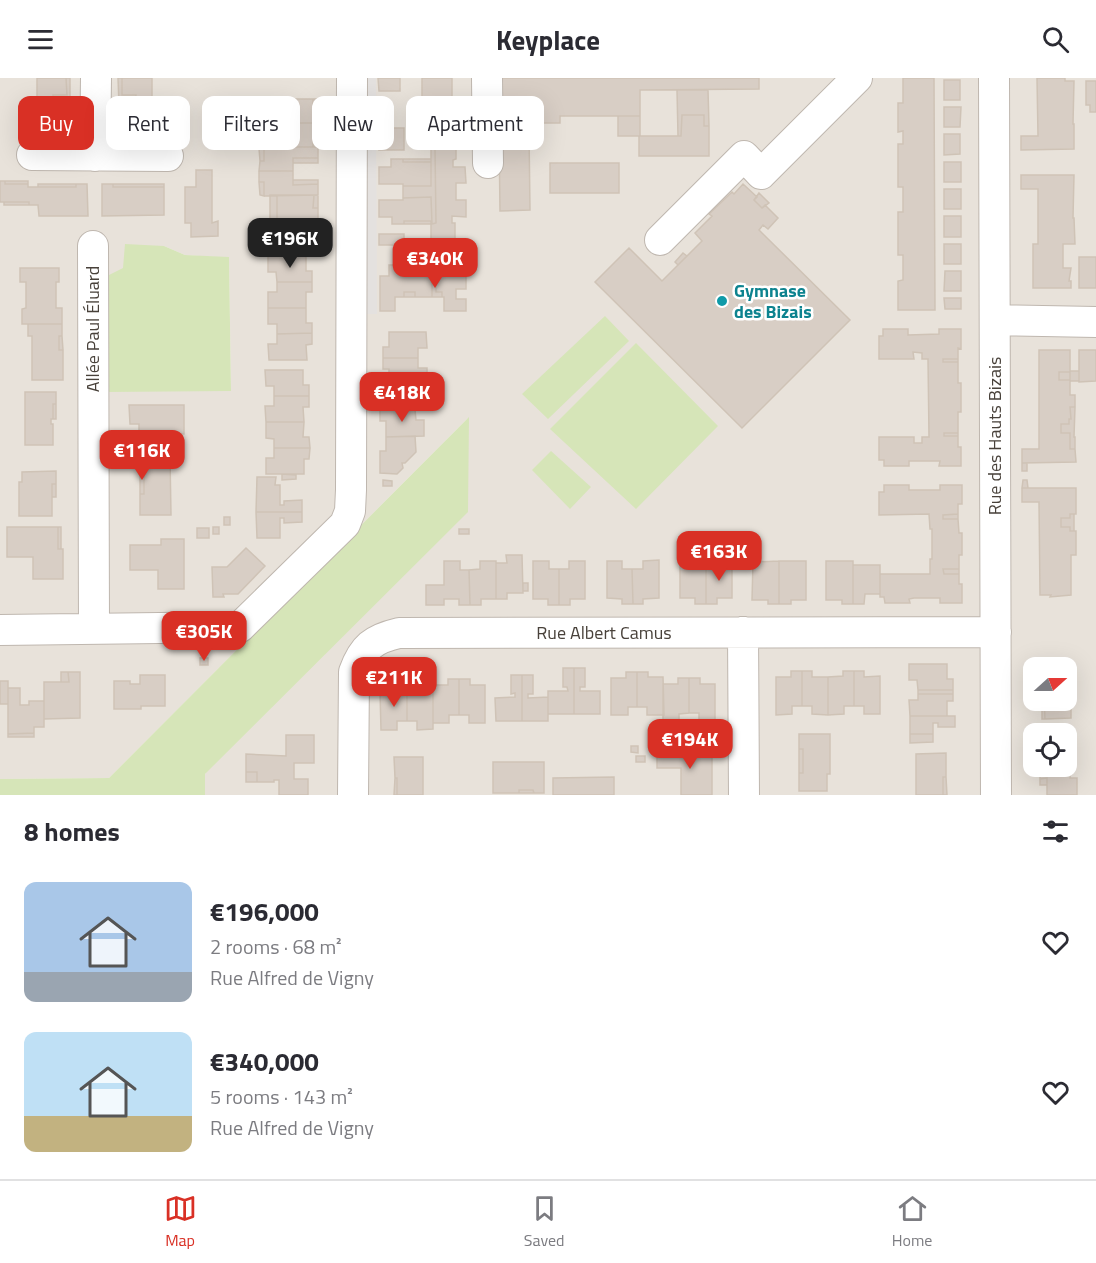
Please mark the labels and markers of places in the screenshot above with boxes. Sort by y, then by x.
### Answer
pin: €196K [248,218,332,269]
pin: €340K [393,238,477,289]
place label: Gymnase des Bizais [734,277,812,325]
marker: Gymnase des Bizais [715,294,729,308]
pin: €418K [360,372,444,423]
pin: €116K [100,430,184,481]
pin: €163K [677,531,761,582]
pin: €305K [162,611,246,662]
pin: €211K [352,657,436,708]
pin: €194K [648,719,732,770]

